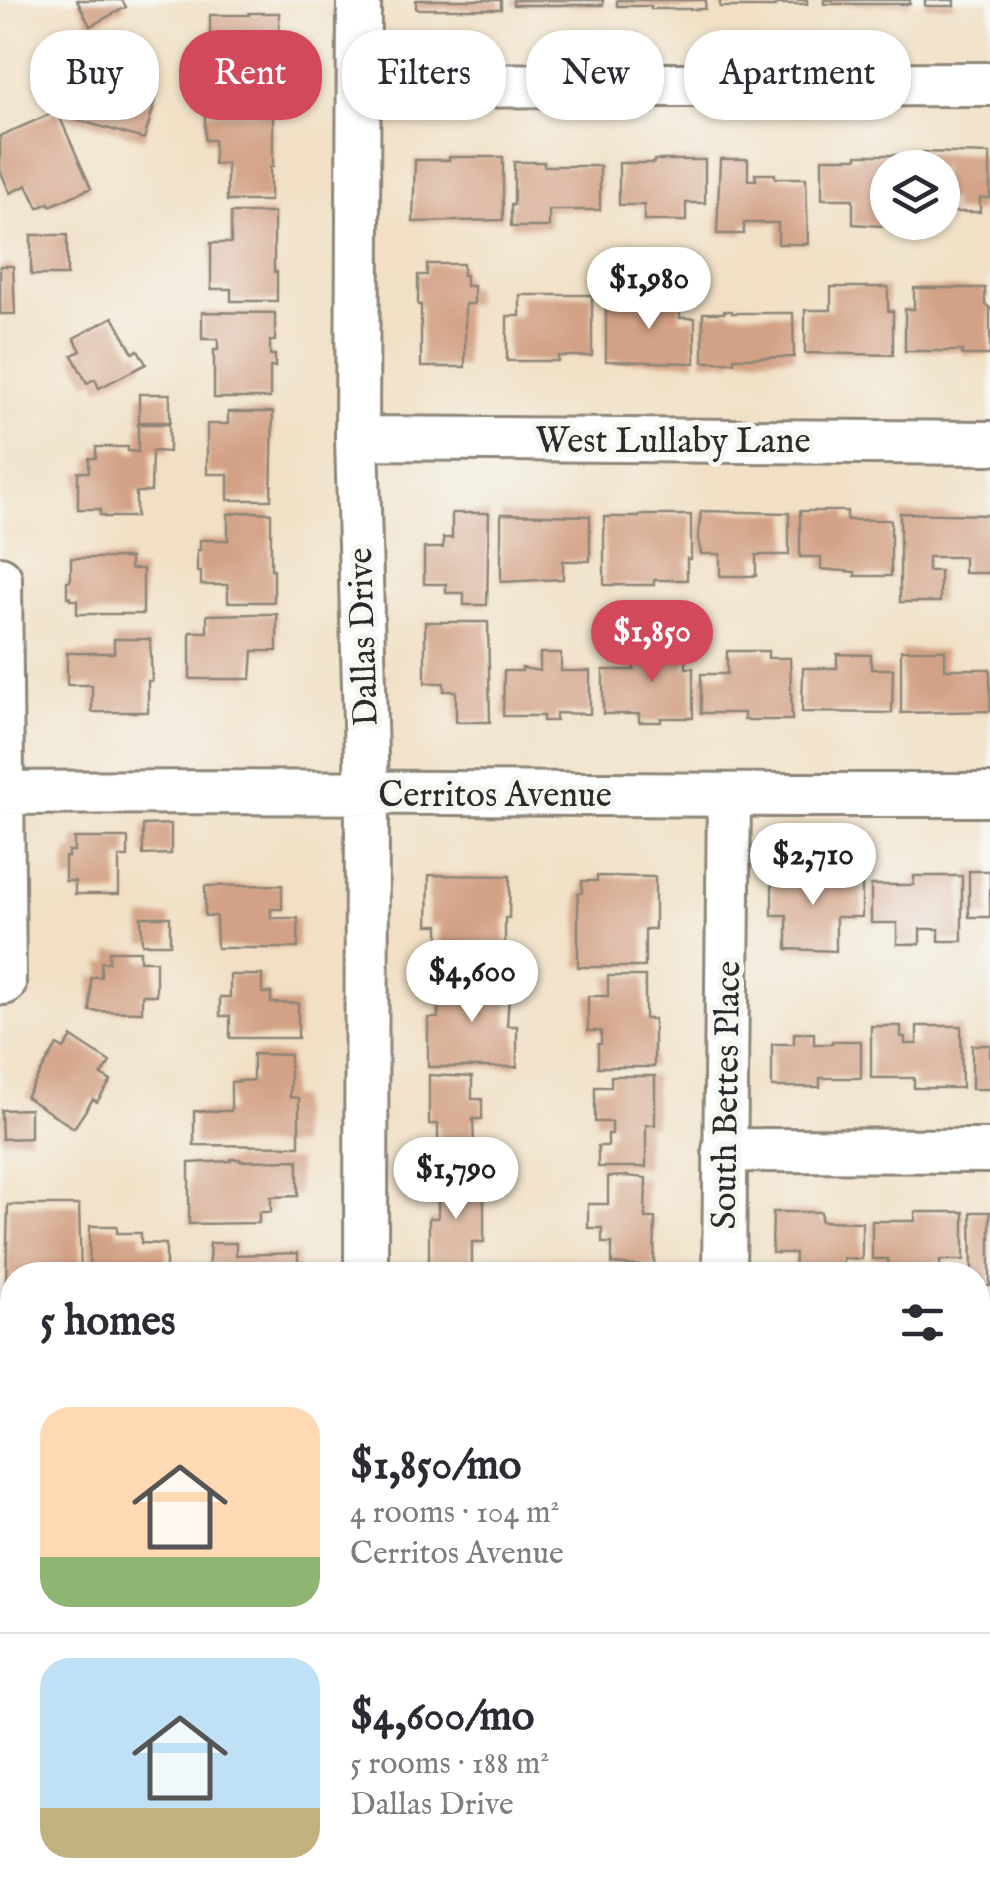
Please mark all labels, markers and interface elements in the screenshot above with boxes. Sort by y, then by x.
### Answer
chip: Buy [30,30,159,120]
chip: Rent [179,30,322,120]
chip: Filters [342,30,506,120]
chip: New [526,30,664,120]
chip: Apartment [684,30,911,120]
map controls [870,150,960,240]
button: layers [870,150,960,240]
pin: $1,980 [568,247,730,332]
text: $1,980 [609,259,689,300]
street label: West Lullaby Lane [536,420,810,465]
street label: Dallas Drive [339,547,390,727]
pin: $1,850 [571,600,733,685]
text: $1,850 [613,612,691,653]
street label: Cerritos Avenue [378,774,612,819]
pin: $2,710 [732,823,894,908]
text: $2,710 [772,835,854,876]
pin: $4,600 [391,940,553,1025]
text: $4,600 [428,952,516,993]
street label: South Bettes Place [703,960,752,1230]
pin: $1,790 [375,1137,537,1222]
text: $1,790 [415,1149,497,1190]
icon: filters [895,1295,950,1350]
text: 5 homes [40,1296,176,1349]
text: $1,850/mo [350,1440,521,1493]
icon: home [120,1447,240,1567]
text: 4 rooms · 104 m² [350,1493,560,1534]
text: Cerritos Avenue [350,1534,564,1575]
text: $4,600/mo [350,1691,534,1744]
icon: home [120,1698,240,1818]
text: 5 rooms · 188 m² [350,1744,549,1785]
text: Dallas Drive [350,1785,514,1826]

